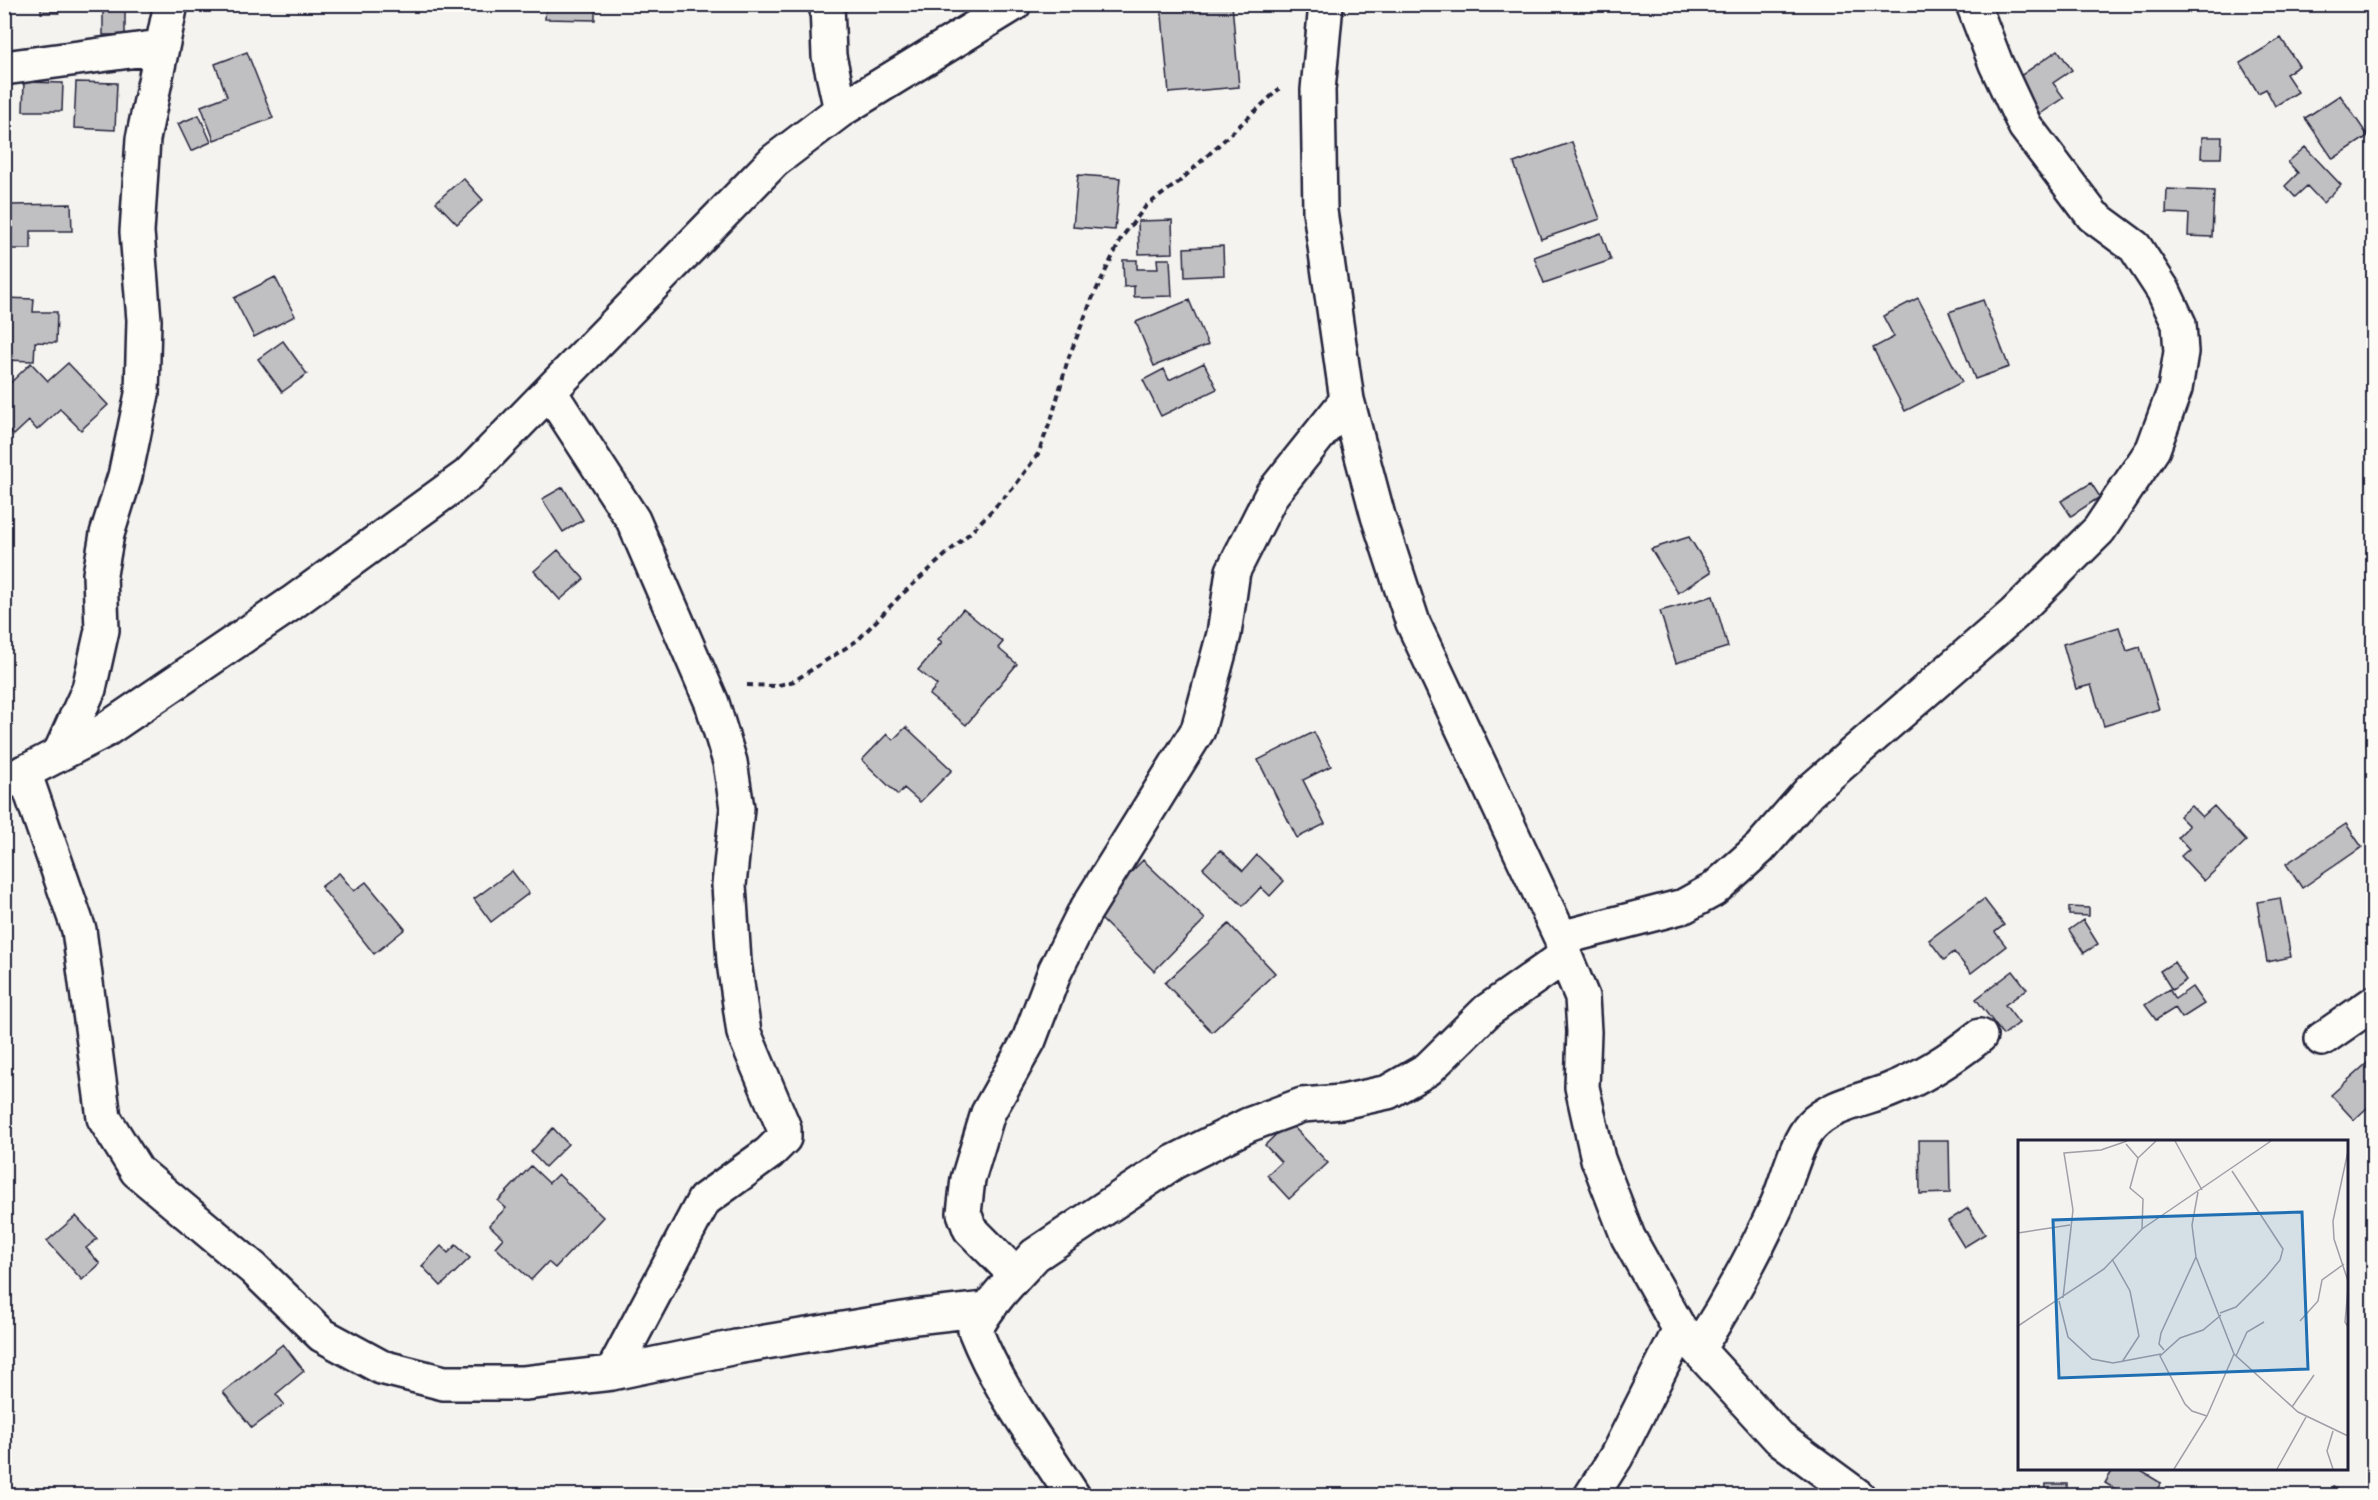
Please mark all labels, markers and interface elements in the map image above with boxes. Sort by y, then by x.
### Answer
inset map [2018,1140,2348,1470]

